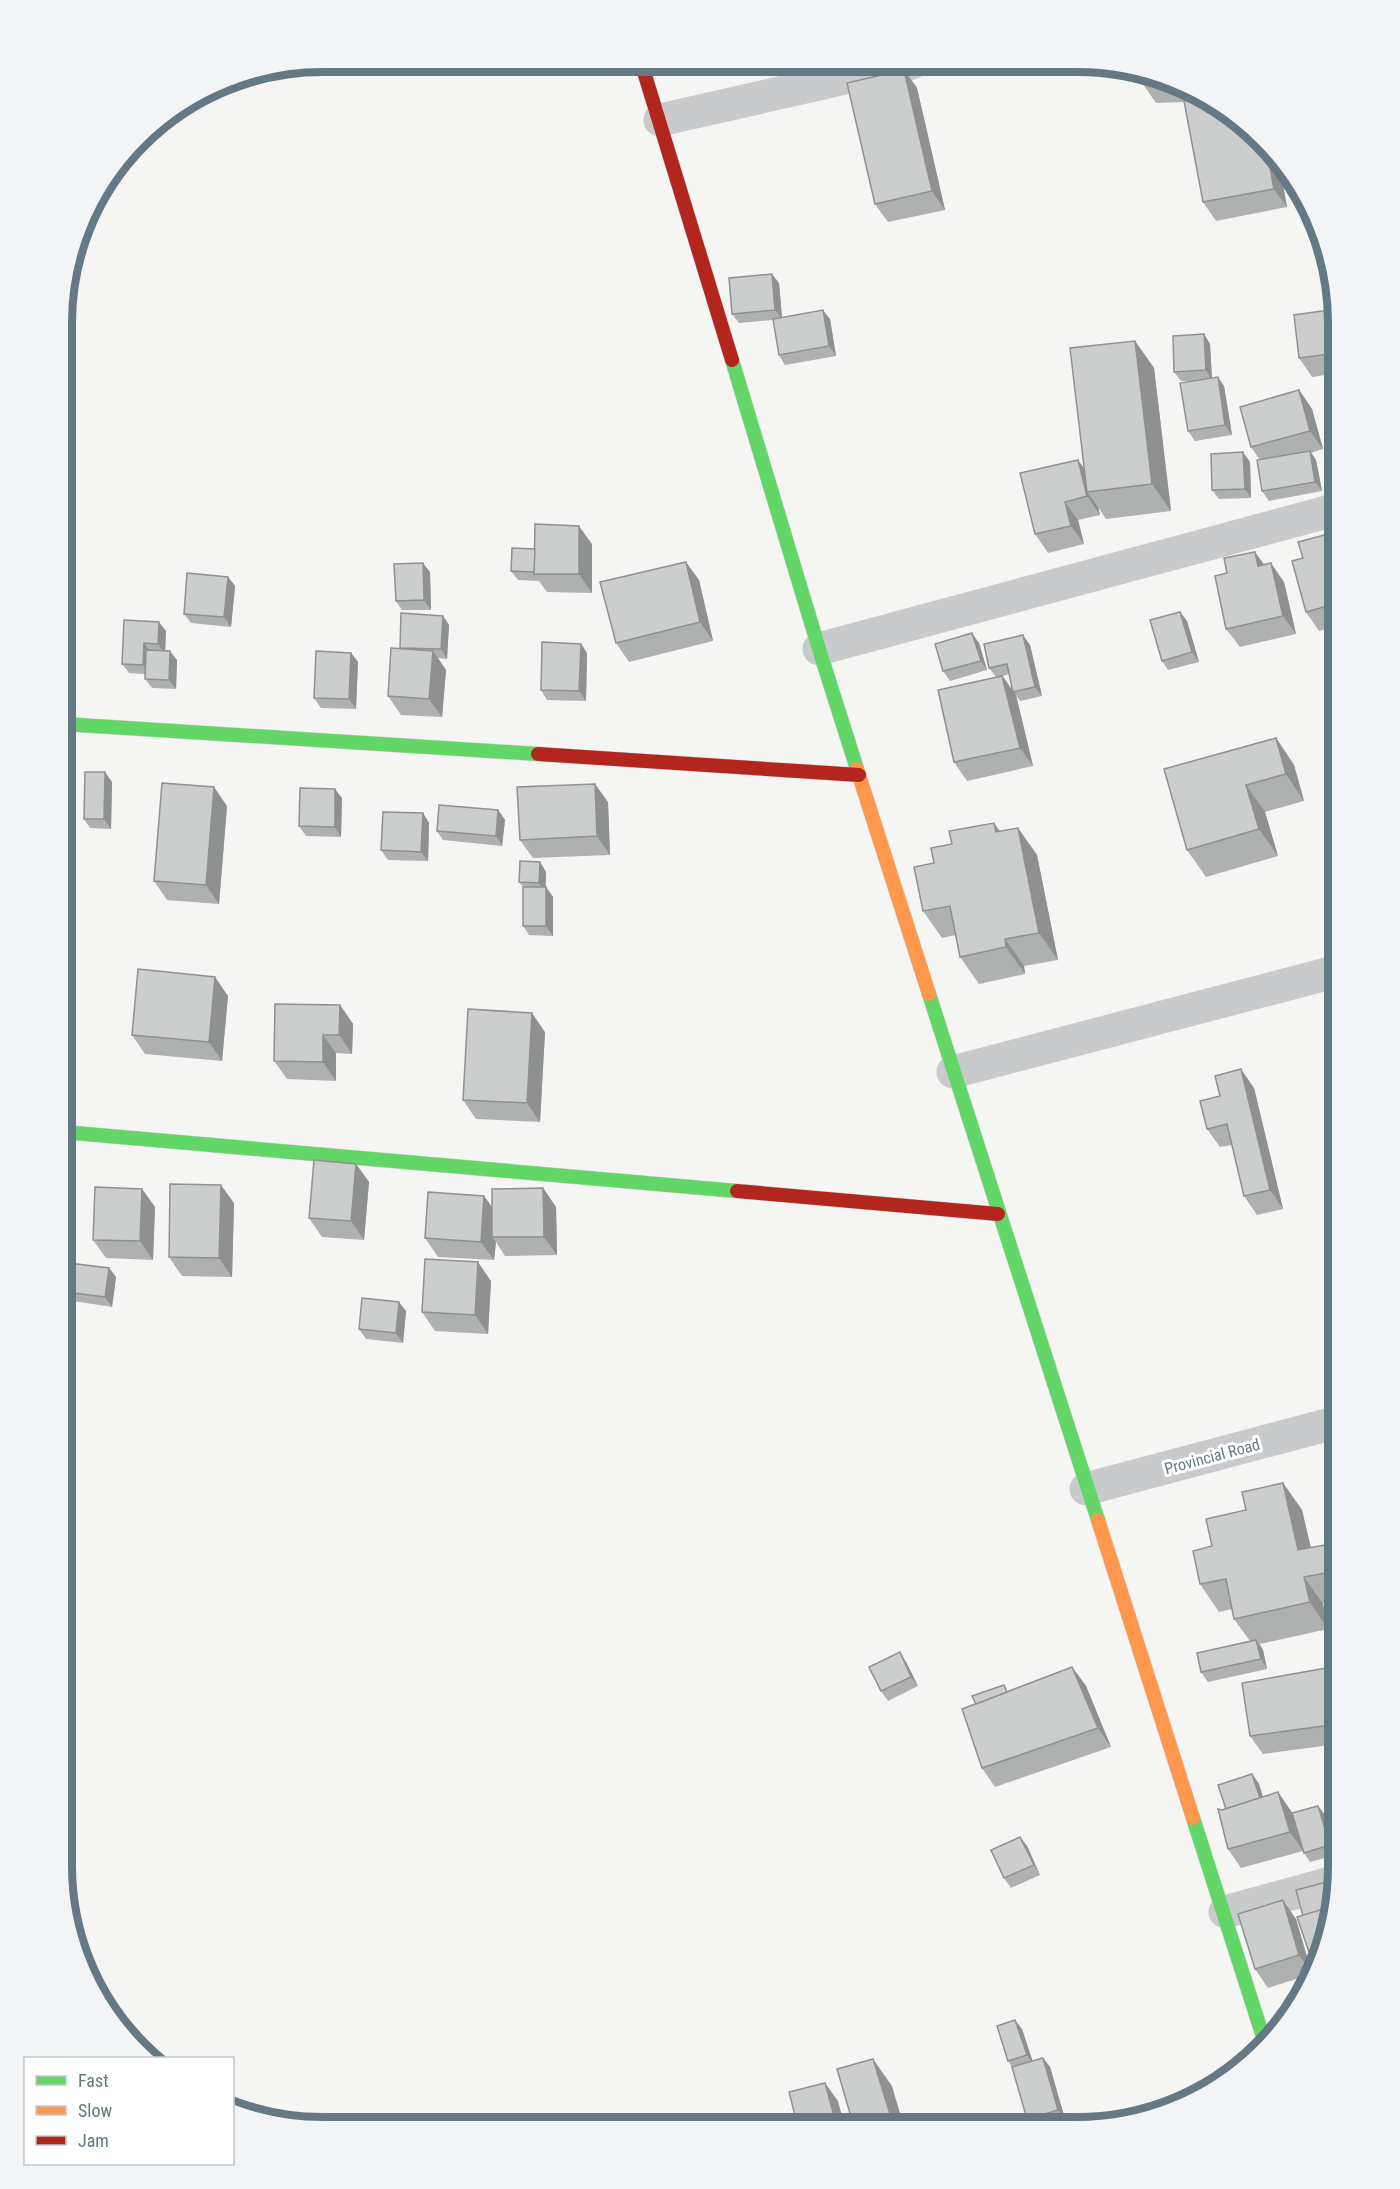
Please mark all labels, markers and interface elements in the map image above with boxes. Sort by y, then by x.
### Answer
street label: Provincial Road [1162,1435,1262,1478]
legend [24,2057,234,2165]
text: Fast [78,2070,109,2091]
text: Slow [78,2100,113,2121]
text: Jam [78,2130,109,2151]

